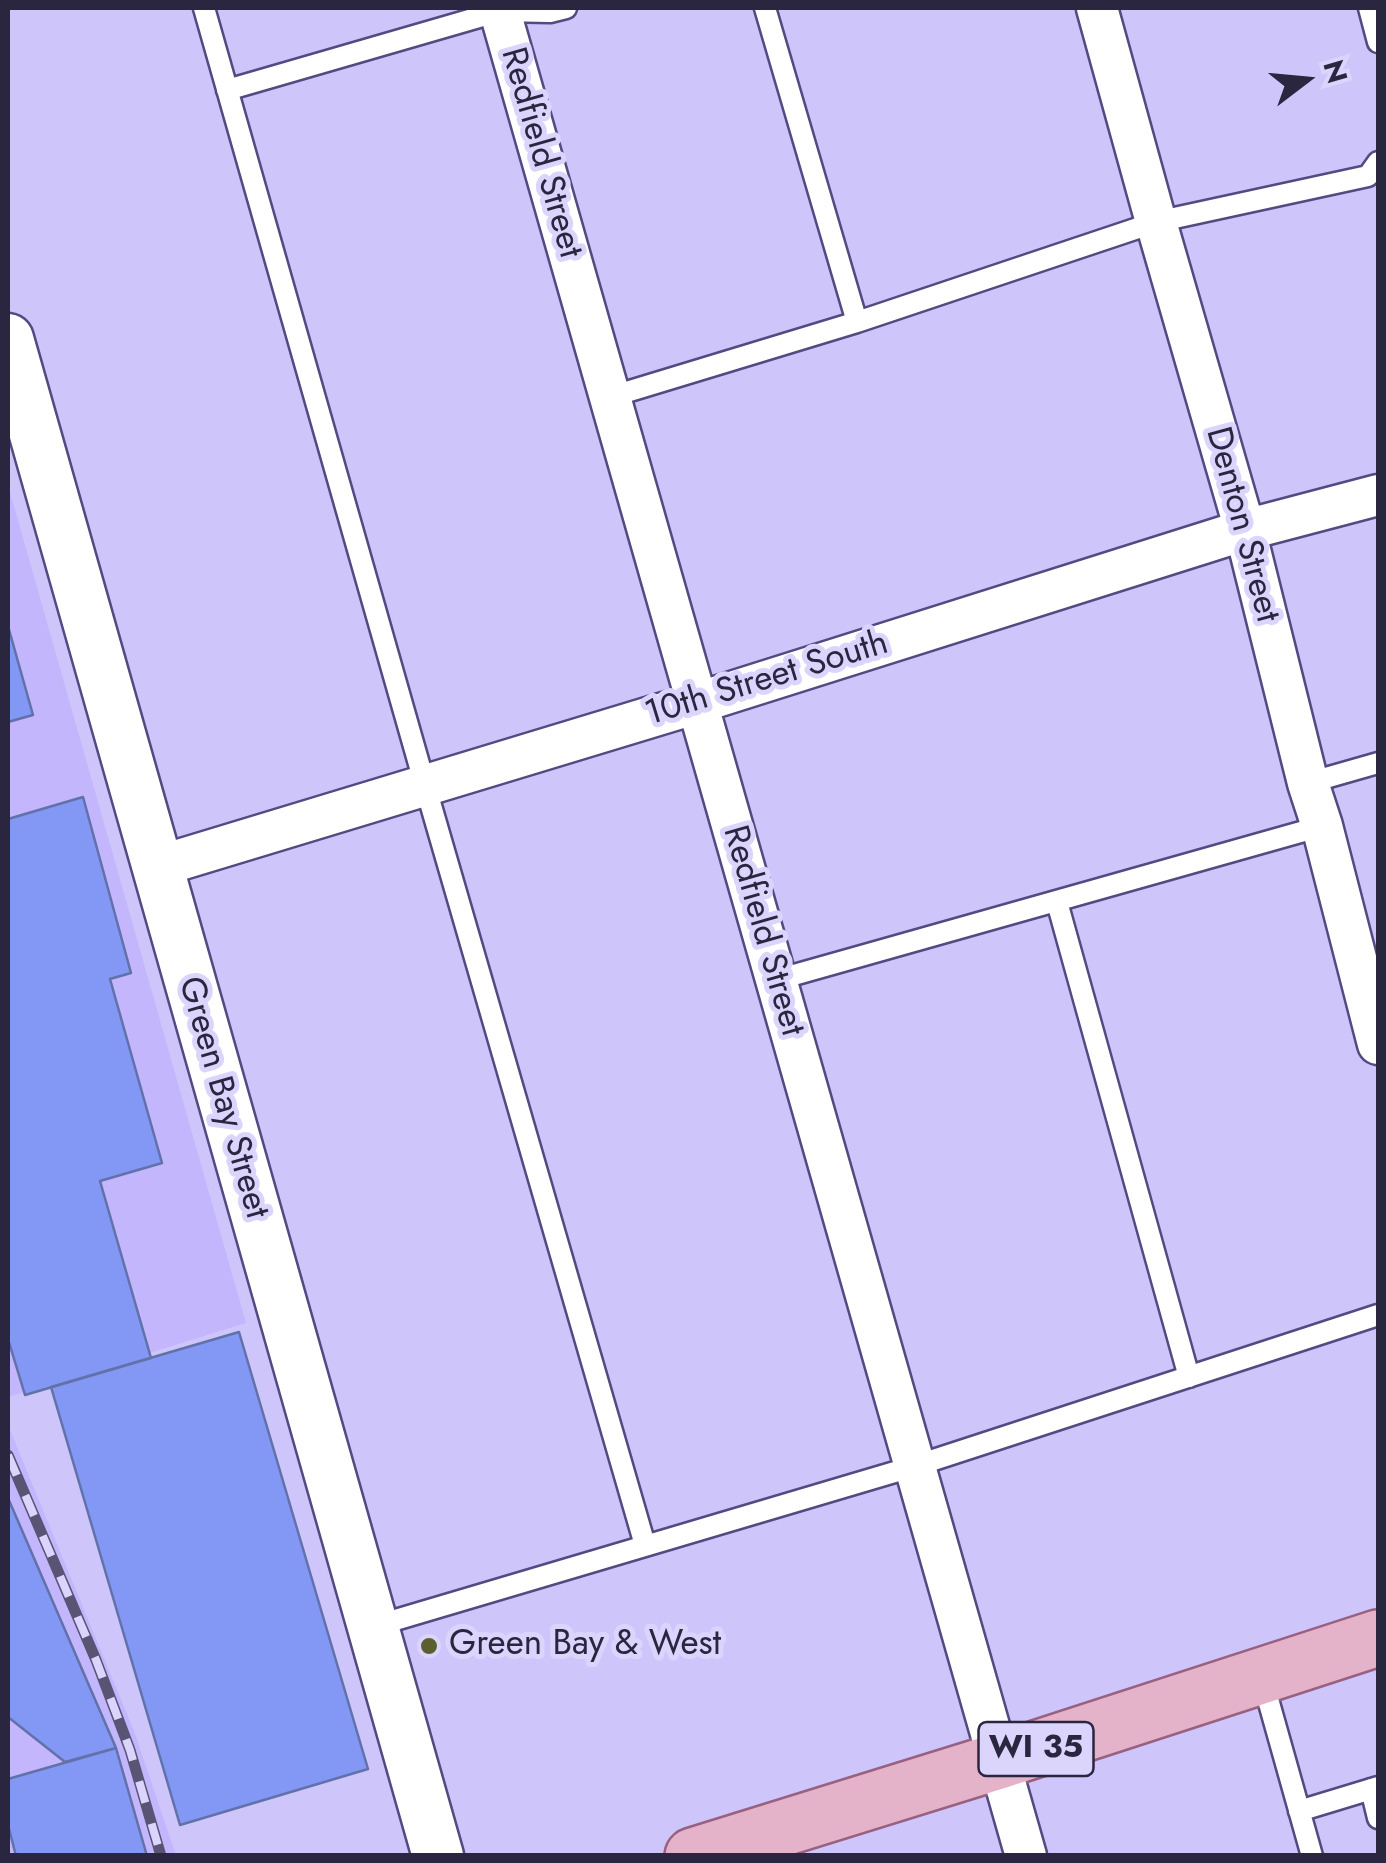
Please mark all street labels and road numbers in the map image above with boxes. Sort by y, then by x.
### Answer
street label: Redfield Street [490,43,590,263]
street label: Denton Street [1195,423,1287,627]
street label: 10th Street South [641,623,893,737]
street label: Redfield Street [712,821,812,1041]
street label: Green Bay Street [167,972,277,1224]
road number: WI 35 [978,1722,1094,1776]

